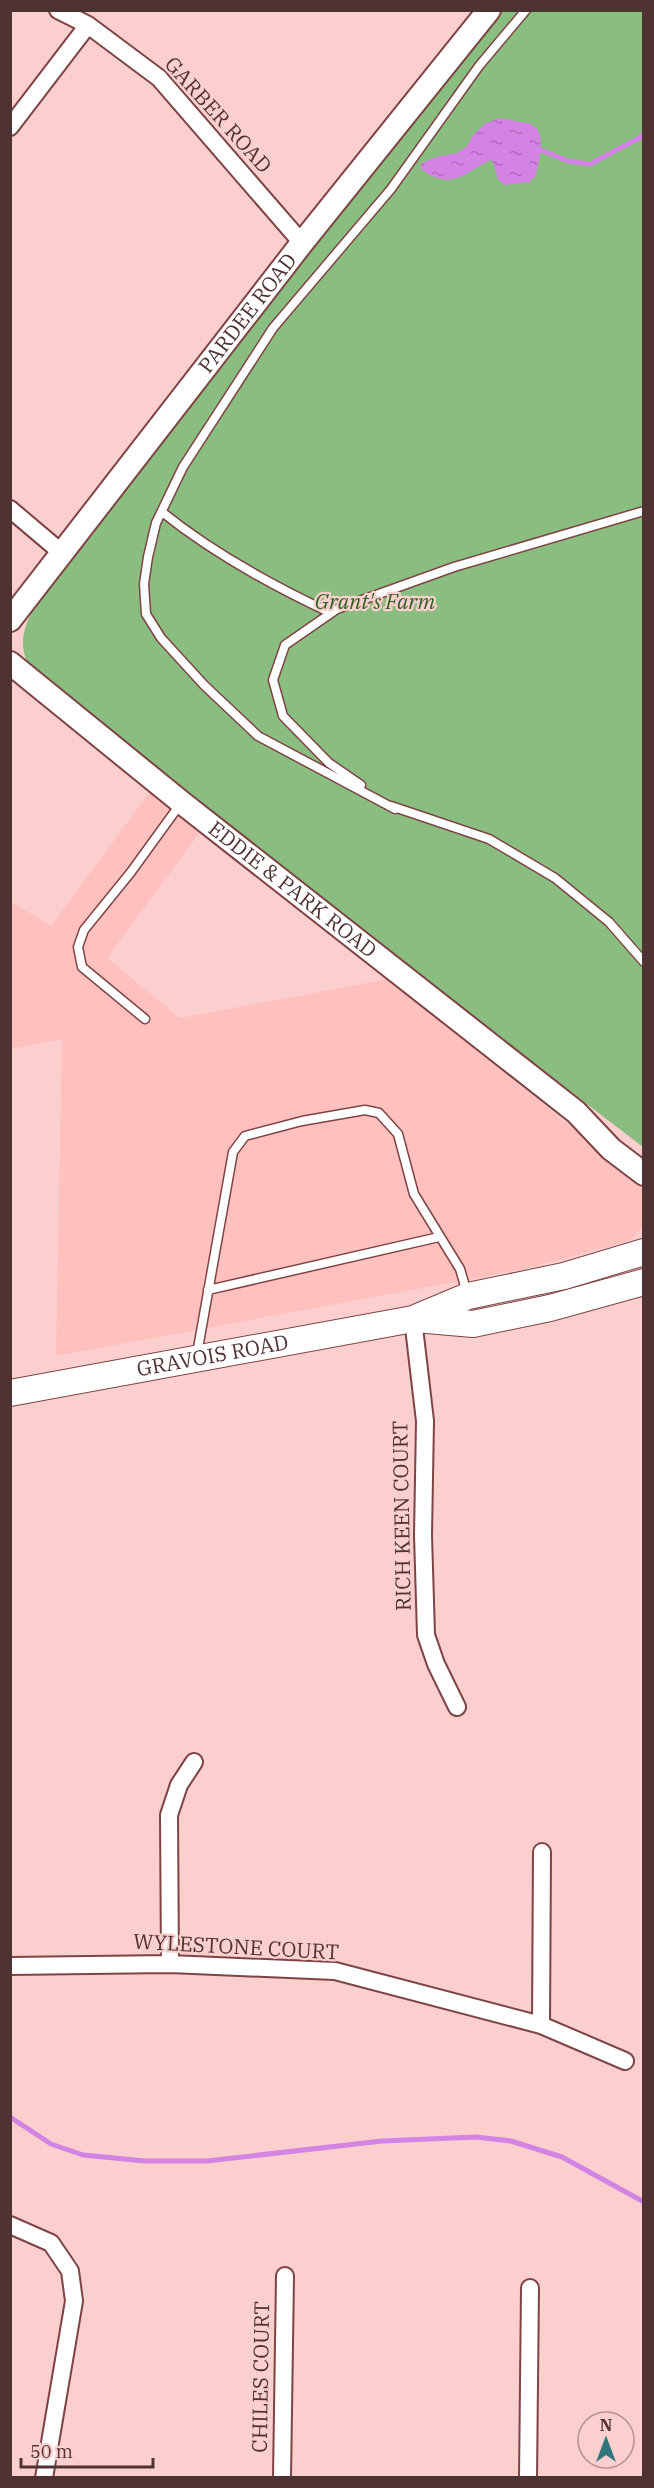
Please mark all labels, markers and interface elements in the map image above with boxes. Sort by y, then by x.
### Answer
street label: GARBER ROAD [159,50,279,179]
street label: PARDEE ROAD [191,247,302,379]
park label: Grant's Farm [315,587,435,615]
street label: EDDIE & PARK ROAD [203,814,383,963]
street label: GRAVOIS ROAD [134,1327,290,1382]
street label: RICH KEEN COURT [385,1421,417,1612]
street label: WYLESTONE COURT [132,1927,340,1965]
street label: CHILES COURT [245,2301,275,2453]
north arrow [576,2410,636,2470]
text: N [600,2415,612,2435]
scale bar [21,2431,153,2469]
text: 50 m [30,2440,73,2463]

